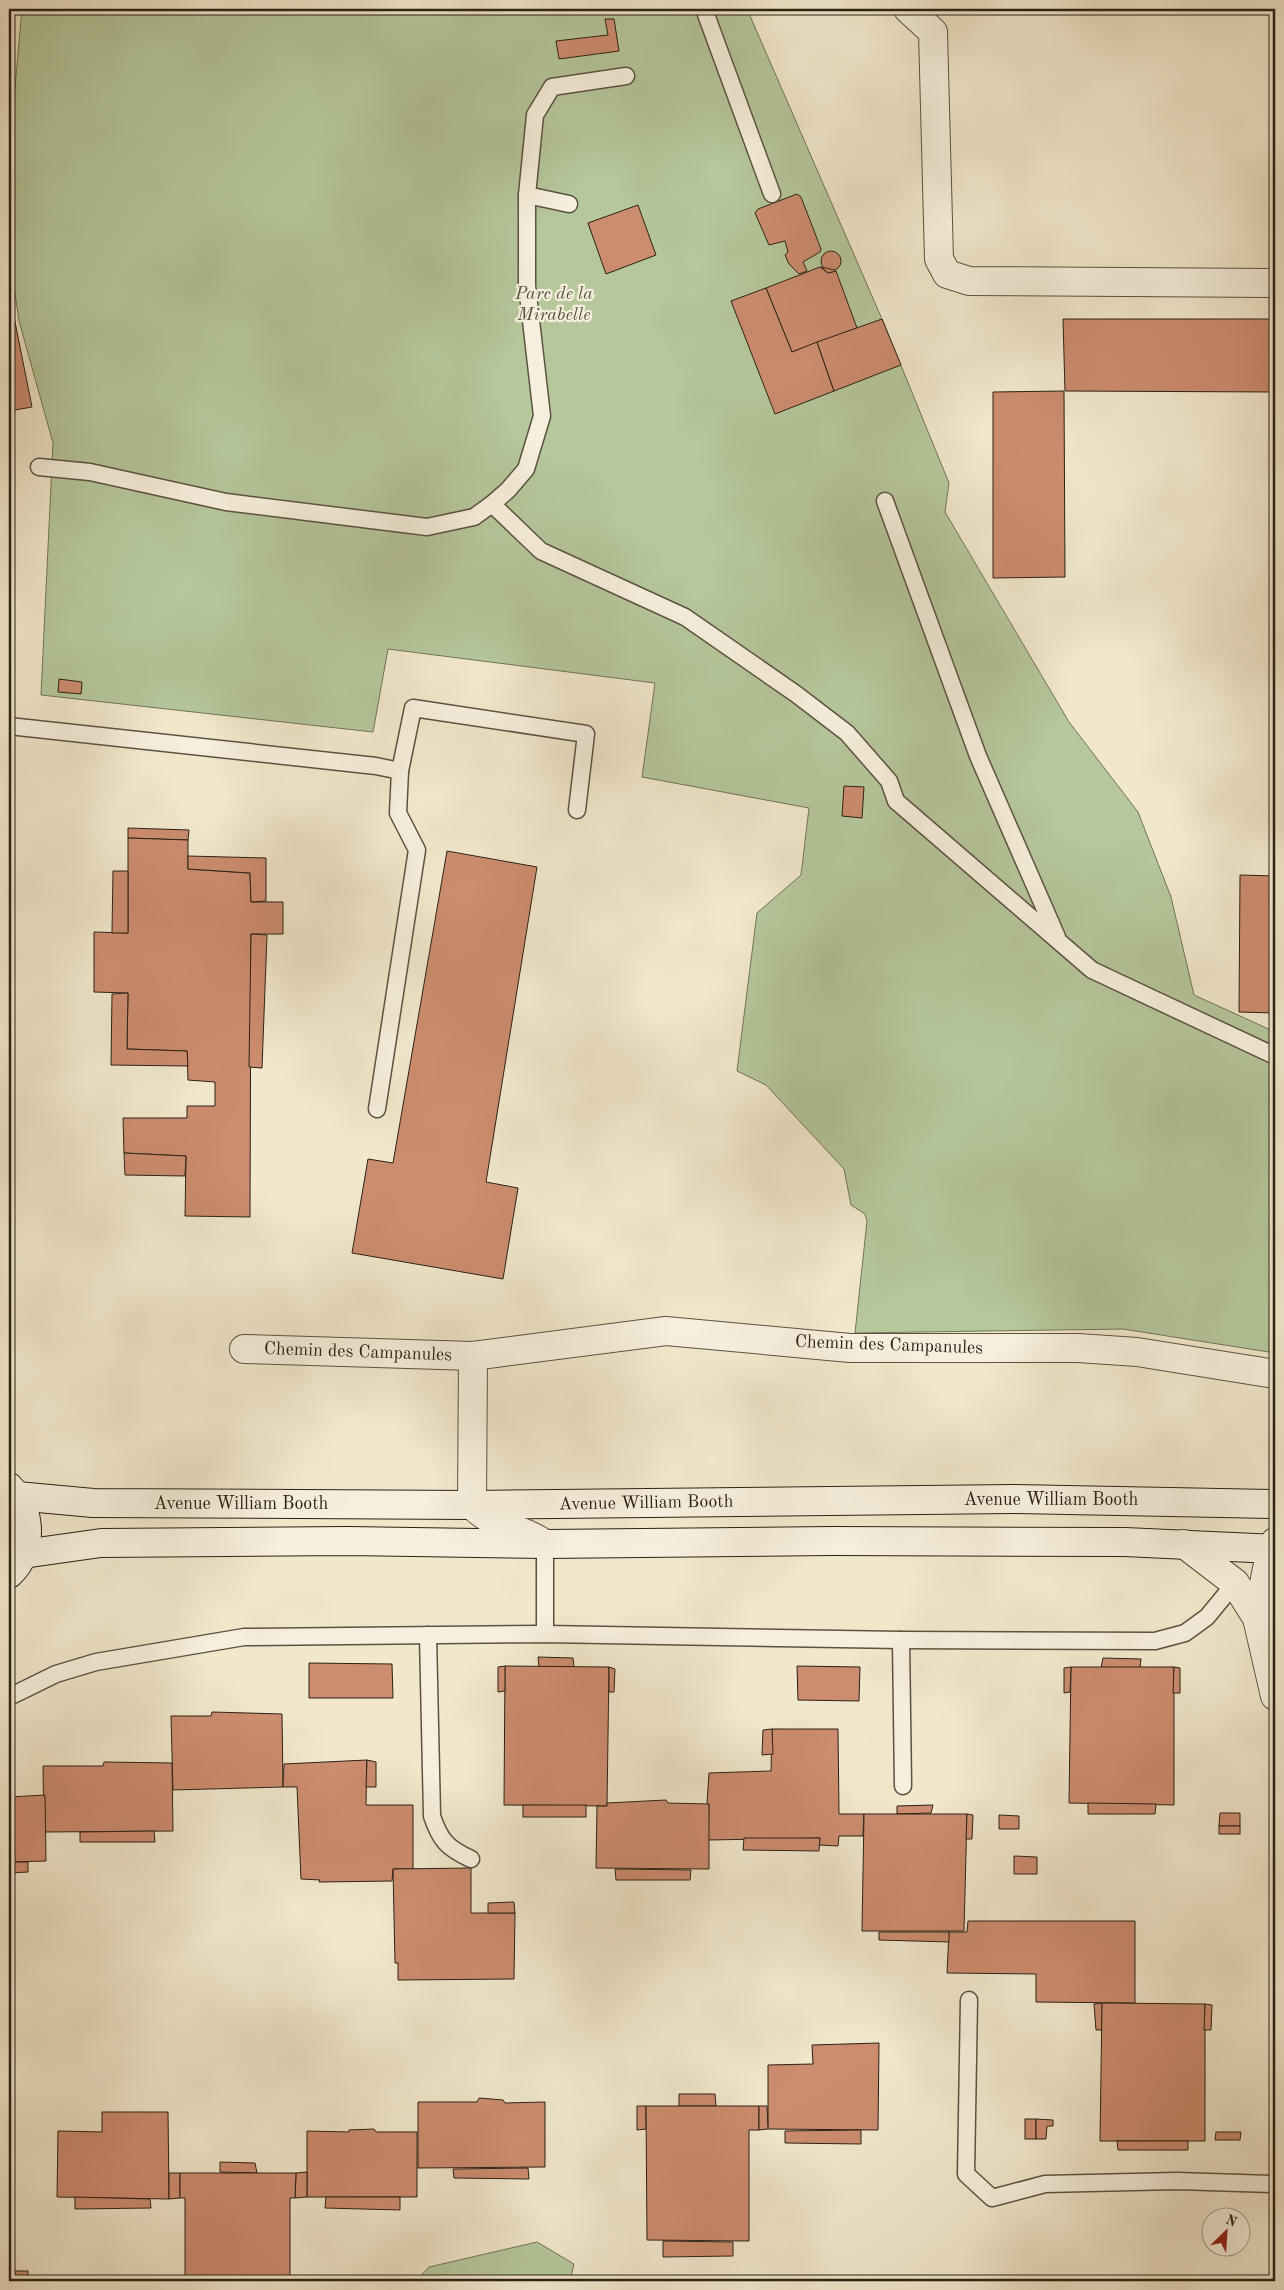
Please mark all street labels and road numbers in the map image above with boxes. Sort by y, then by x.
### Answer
street label: Chemin des Campanules [795,1333,984,1357]
street label: Chemin des Campanules [264,1340,453,1364]
street label: Avenue William Booth [964,1491,1139,1509]
street label: Avenue William Booth [559,1492,734,1514]
street label: Avenue William Booth [154,1495,329,1513]

